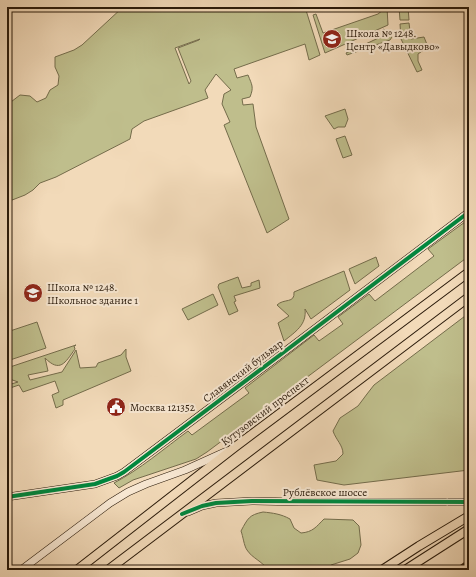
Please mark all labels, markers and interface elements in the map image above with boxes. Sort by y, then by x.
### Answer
place label: Школа № 1248. Центр «Давыдково» [346,26,440,54]
school or university icon: Школа № 1248. Центр «Давыдково» [321,28,343,50]
place label: Школа № 1248. Школьное здание 1 [47,280,138,308]
school or university icon: Школа № 1248. Школьное здание 1 [22,282,44,304]
street label: Славянский бульвар [200,336,286,406]
street label: Кутузовский проспект [218,373,312,449]
public building icon: Москва 121352 [105,396,127,418]
place label: Москва 121352 [130,400,195,415]
street label: Рублёвское шоссе [283,485,367,500]

